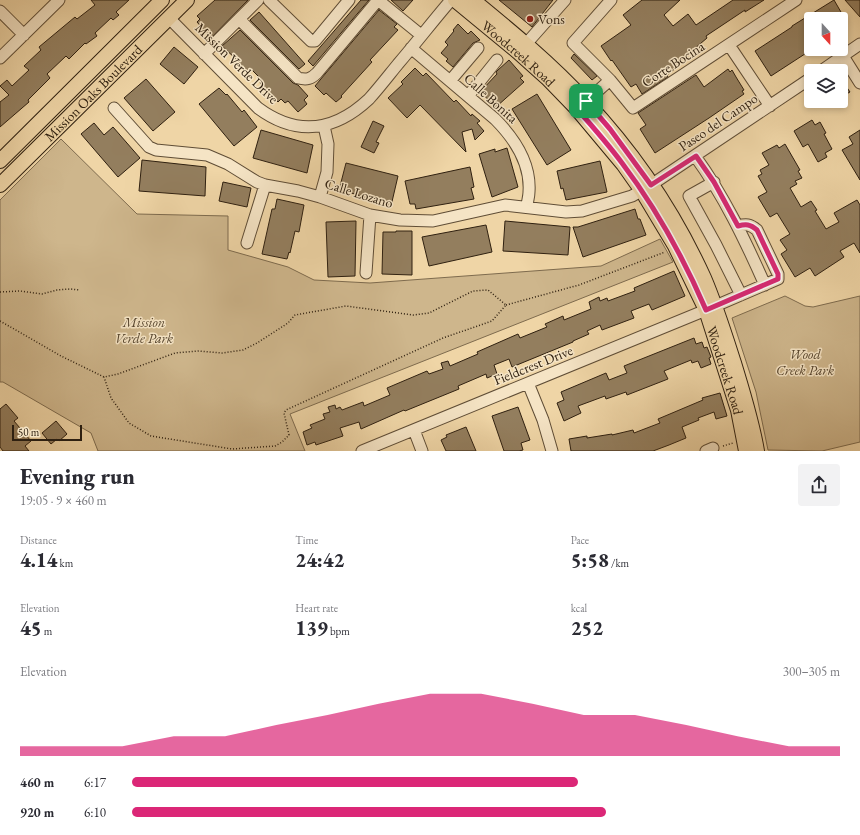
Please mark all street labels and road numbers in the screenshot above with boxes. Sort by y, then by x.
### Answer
street label: Woodcreek Road [478,17,560,91]
street label: Mission Verde Drive [192,19,283,108]
street label: Corte Bocina [638,37,708,91]
street label: Mission Oaks Boulevard [40,40,147,145]
street label: Calle Bonita [460,69,522,127]
street label: Paseo del Campo [675,89,761,155]
street label: Calle Lozano [323,174,395,212]
street label: Woodcreek Road [703,324,748,417]
street label: Fieldcrest Drive [491,341,576,389]

